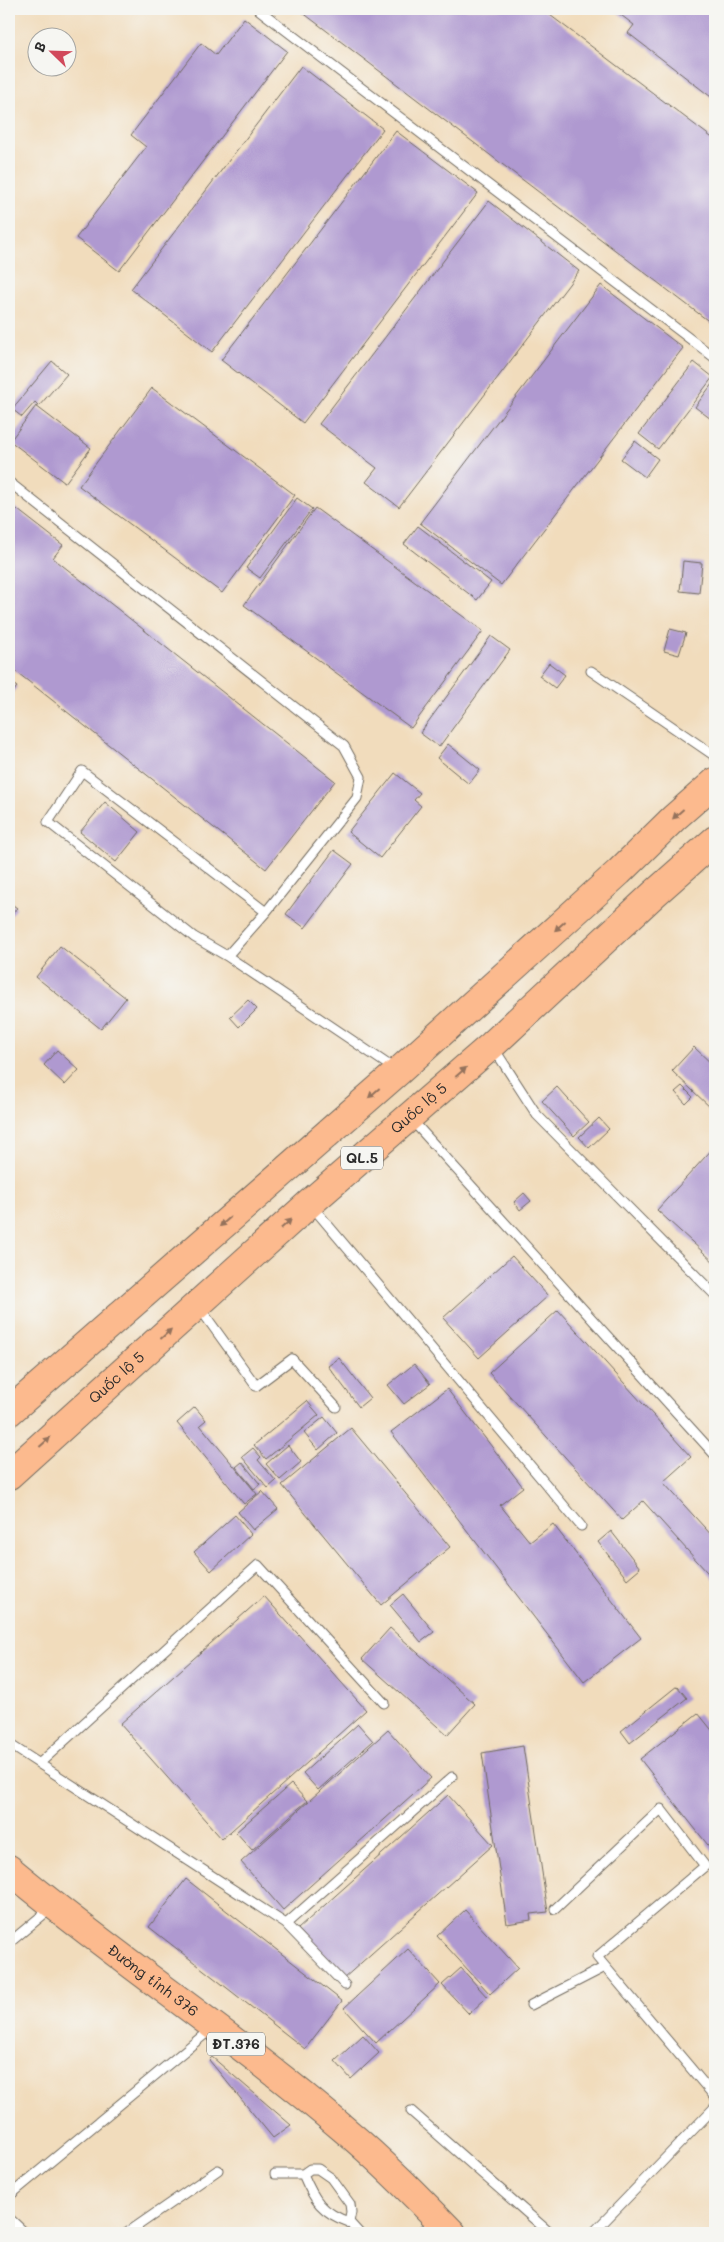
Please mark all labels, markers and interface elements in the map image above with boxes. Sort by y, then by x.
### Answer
north arrow [28,28,78,78]
text: B [29,39,50,55]
one-way arrow [672,809,685,820]
one-way arrow [555,920,567,932]
one-way arrow [455,1066,467,1078]
street label: Quốc lộ 5 [386,1078,451,1138]
one-way arrow [368,1087,381,1098]
road number: QL.5 [341,1146,383,1170]
one-way arrow [219,1216,231,1227]
one-way arrow [279,1218,291,1230]
one-way arrow [159,1328,172,1339]
street label: Quốc lộ 5 [84,1347,148,1407]
one-way arrow [38,1437,51,1448]
street label: Đường tỉnh 376 [104,1939,203,2020]
road number: ĐT.376 [207,2032,265,2056]

